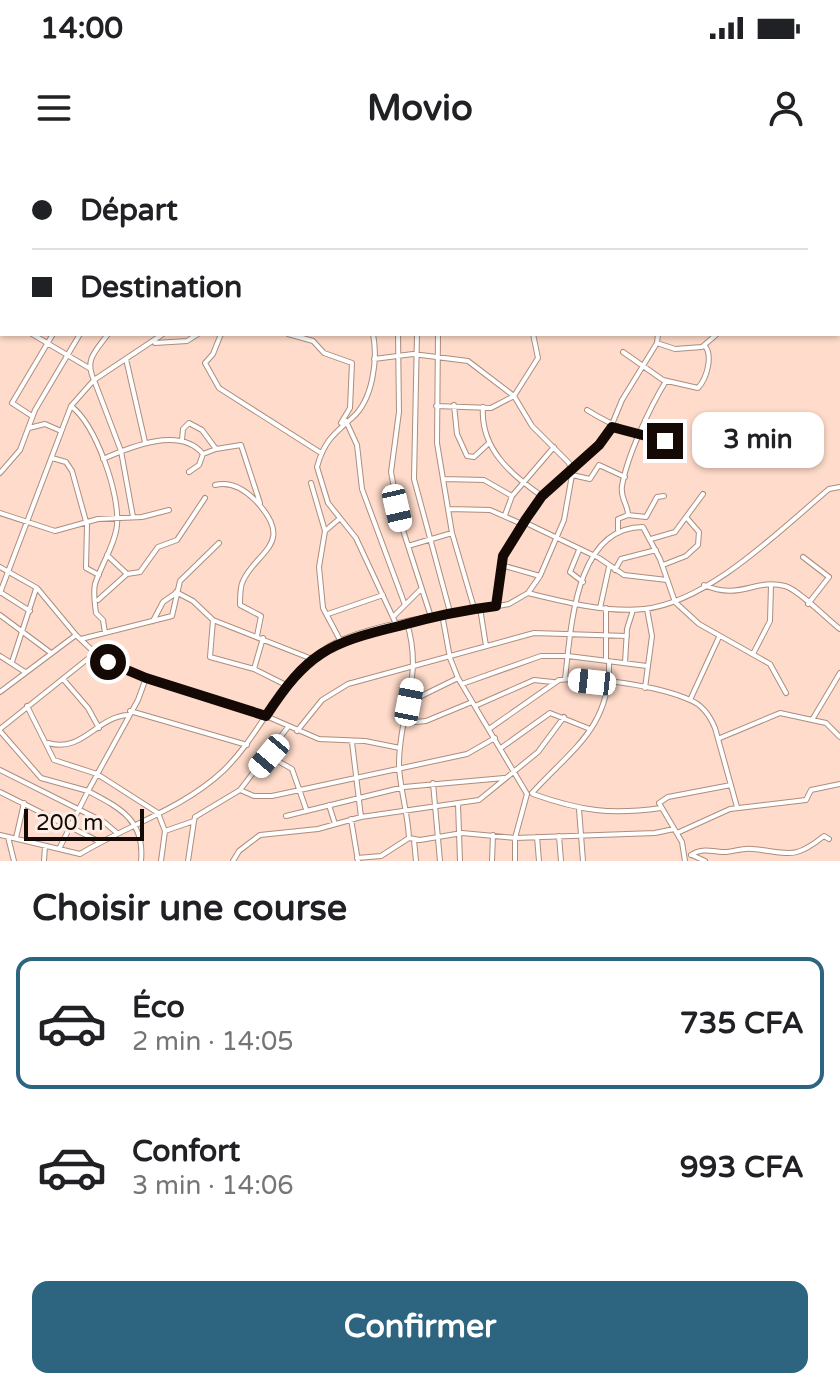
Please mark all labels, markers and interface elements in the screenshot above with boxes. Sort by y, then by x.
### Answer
text: 14:00 [40,10,123,47]
icon: menu [32,86,76,130]
icon: person [764,86,808,130]
text: Movio [367,87,473,130]
text: Départ [80,192,178,229]
text: Destination [80,269,242,306]
callout: 3 min [693,413,825,469]
route end [647,423,683,459]
text: 3 min [723,424,793,455]
car [380,482,414,534]
route start [90,644,126,680]
car [567,668,617,696]
car [393,676,425,728]
car [244,730,294,782]
scale bar [24,805,144,841]
text: 200 m [36,810,103,836]
text: Choisir une course [32,887,347,930]
icon: car [36,987,108,1059]
text: Éco [132,989,185,1026]
text: 735 CFA [680,1005,804,1042]
text: 2 min · 14:05 [132,1026,294,1057]
icon: car [36,1131,108,1203]
text: Confort [132,1133,240,1170]
text: 993 CFA [680,1149,804,1186]
text: 3 min · 14:06 [132,1170,294,1201]
button: Confirmer [32,1281,808,1373]

